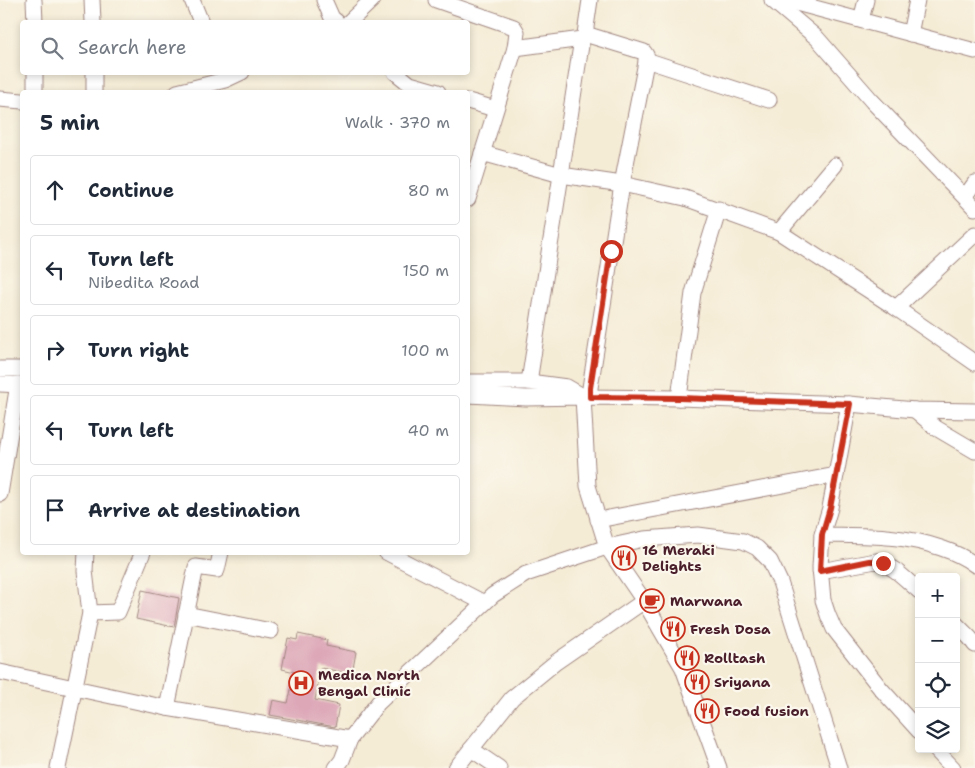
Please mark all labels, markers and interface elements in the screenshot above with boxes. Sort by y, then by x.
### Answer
search box [20,20,470,75]
icon: search [38,34,66,62]
text: Search here [78,35,187,60]
text: 5 min [40,109,100,137]
text: Walk · 370 m [345,112,450,133]
icon: ahead [41,176,69,204]
text: Continue [88,178,174,203]
text: 80 m [408,180,449,201]
route start [600,240,623,263]
text: Turn left [88,247,174,272]
icon: left [41,256,69,284]
text: 150 m [402,260,449,281]
text: Nibedita Road [88,272,199,293]
icon: right [41,336,69,364]
text: Turn right [88,338,189,363]
text: 100 m [401,340,449,361]
icon: left [41,416,69,444]
text: Turn left [88,418,174,443]
text: 40 m [407,420,449,441]
icon: arrive [41,496,69,524]
text: Arrive at destination [88,498,300,523]
place label: 16 Meraki Delights [642,541,715,575]
restaurant icon: 16 Meraki Delights [611,545,637,571]
route end [872,552,895,575]
map controls [915,573,960,753]
button: + [915,573,960,618]
cafe icon: Marwana [639,588,665,614]
place label: Marwana [670,592,743,610]
restaurant icon: Fresh Dosa [660,616,686,642]
button: − [915,618,960,663]
place label: Fresh Dosa [690,620,771,638]
restaurant icon: Rolltash [674,645,700,671]
place label: Rolltash [704,649,765,667]
button: locate [915,663,960,708]
place label: Medica North Bengal Clinic [318,666,420,700]
restaurant icon: Sriyana [684,669,710,695]
hospital icon: Medica North Bengal Clinic [288,670,314,696]
place label: Sriyana [714,673,771,691]
restaurant icon: Food fusion [694,698,720,724]
place label: Food fusion [724,702,809,720]
button: layers [915,708,960,753]

